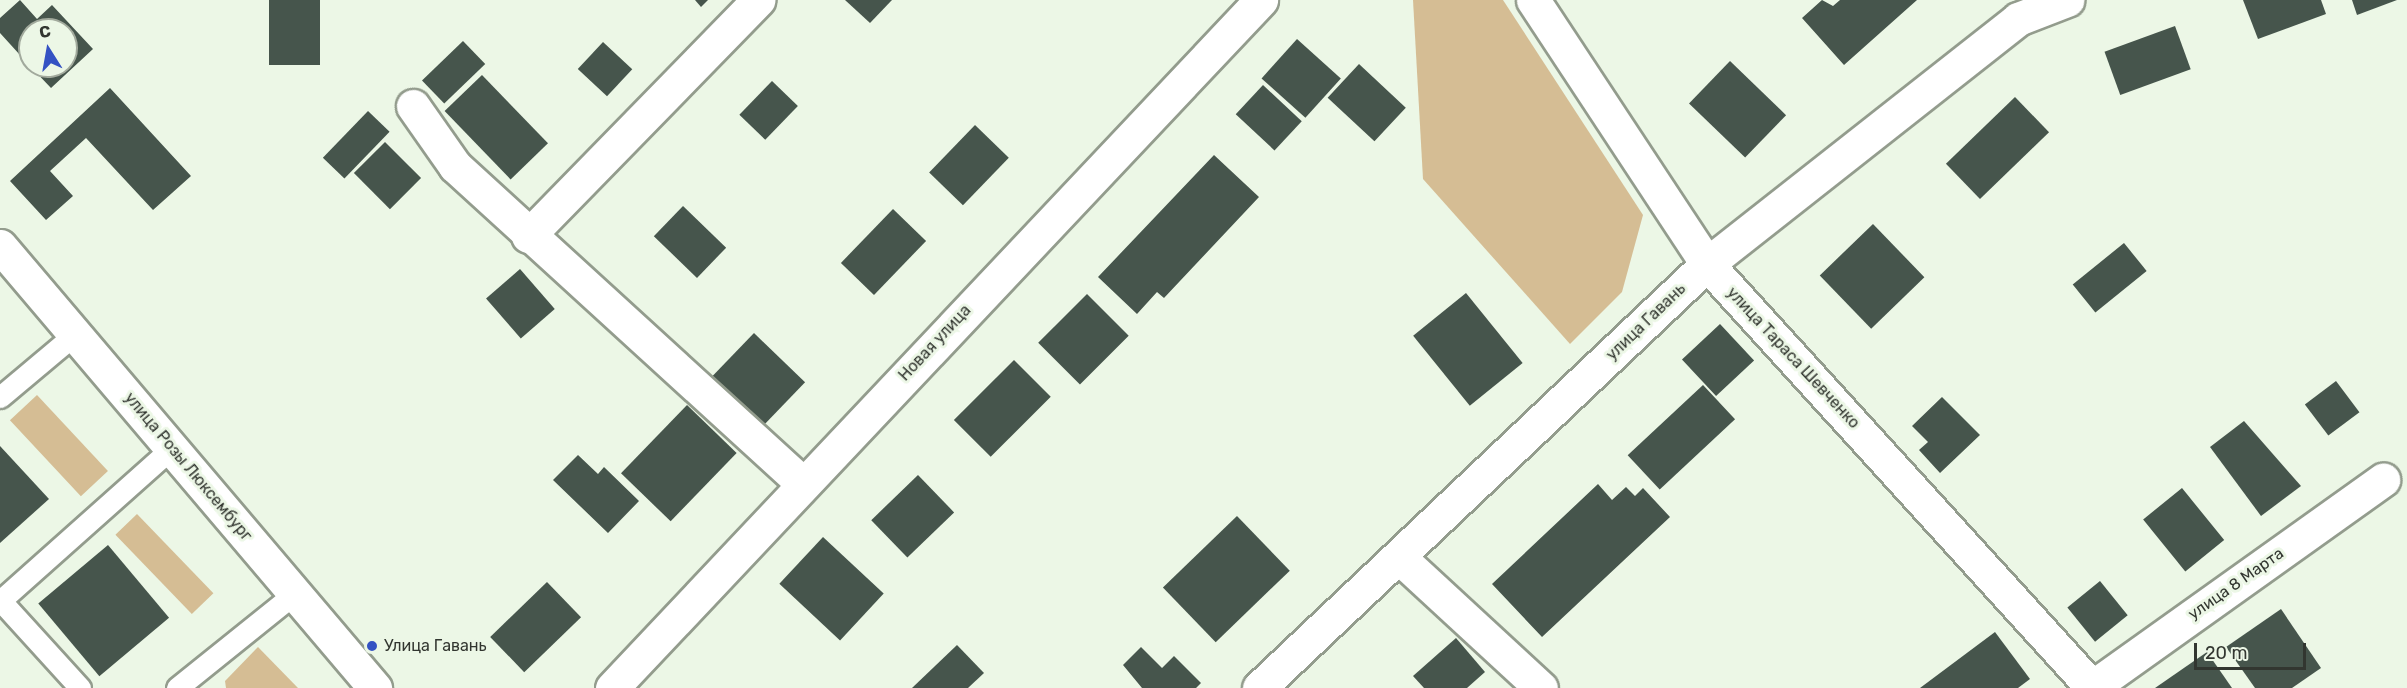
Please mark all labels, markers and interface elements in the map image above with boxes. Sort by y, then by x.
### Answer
north arrow [18,18,78,78]
text: С [38,21,52,42]
street label: улица Гавань [1602,279,1690,365]
street label: улица Тараса Шевченко [1723,283,1863,433]
street label: Новая улица [895,301,975,385]
street label: улица Розы Люксембург [120,389,256,545]
street label: улица 8 Марта [2185,544,2287,624]
scale bar [2197,631,2310,669]
place label: Улица Гавань [384,636,487,656]
marker: Улица Гавань [365,639,379,653]
text: 20 m [2205,642,2247,664]

